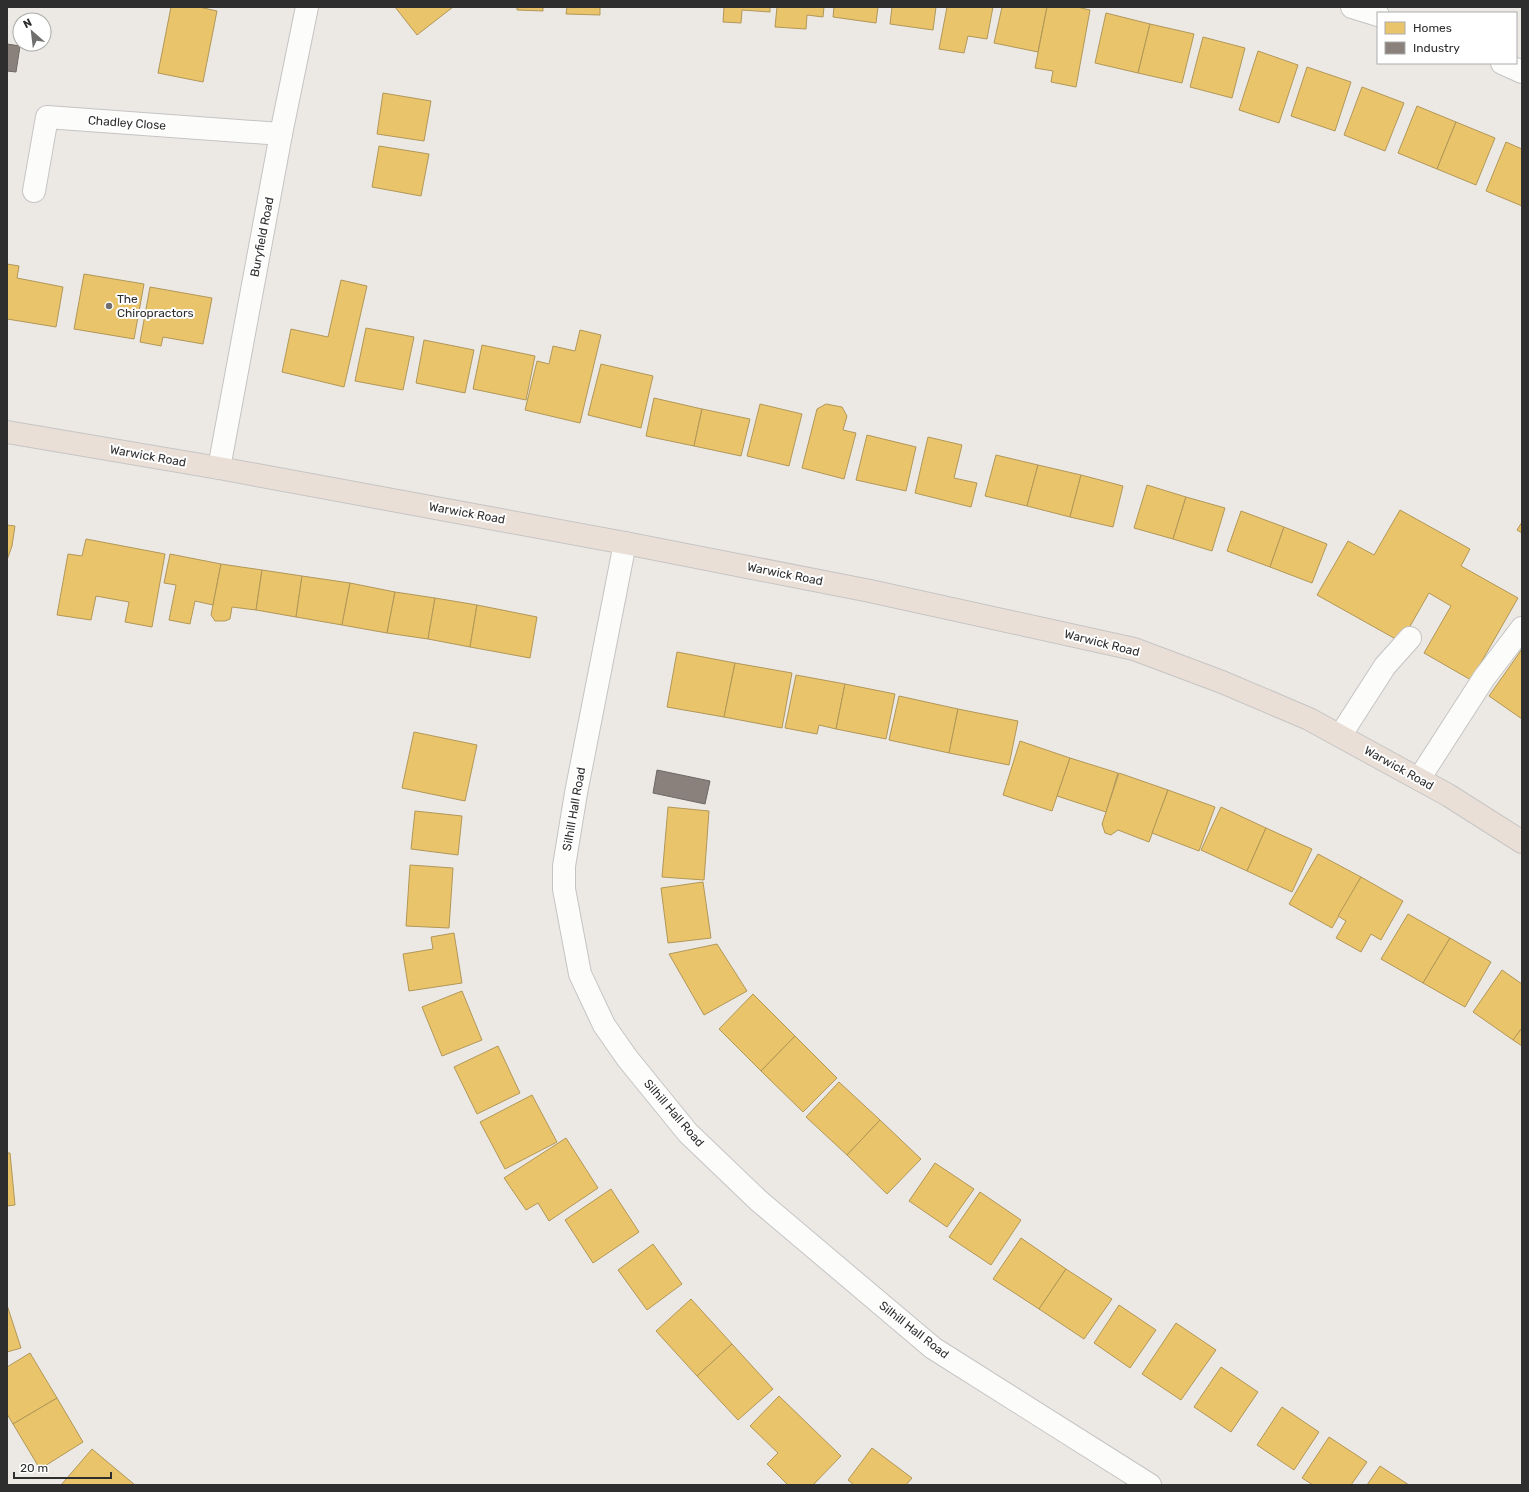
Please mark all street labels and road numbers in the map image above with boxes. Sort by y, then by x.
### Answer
street label: Chadley Close [87,113,167,133]
street label: Buryfield Road [247,196,277,278]
street label: Warwick Road [109,442,187,470]
street label: Warwick Road [428,499,506,527]
street label: Warwick Road [746,560,824,588]
street label: Warwick Road [1063,627,1141,659]
street label: Warwick Road [1362,743,1436,793]
street label: Silhill Hall Road [560,766,588,852]
street label: Silhill Hall Road [641,1076,707,1150]
street label: Silhill Hall Road [876,1298,952,1362]

